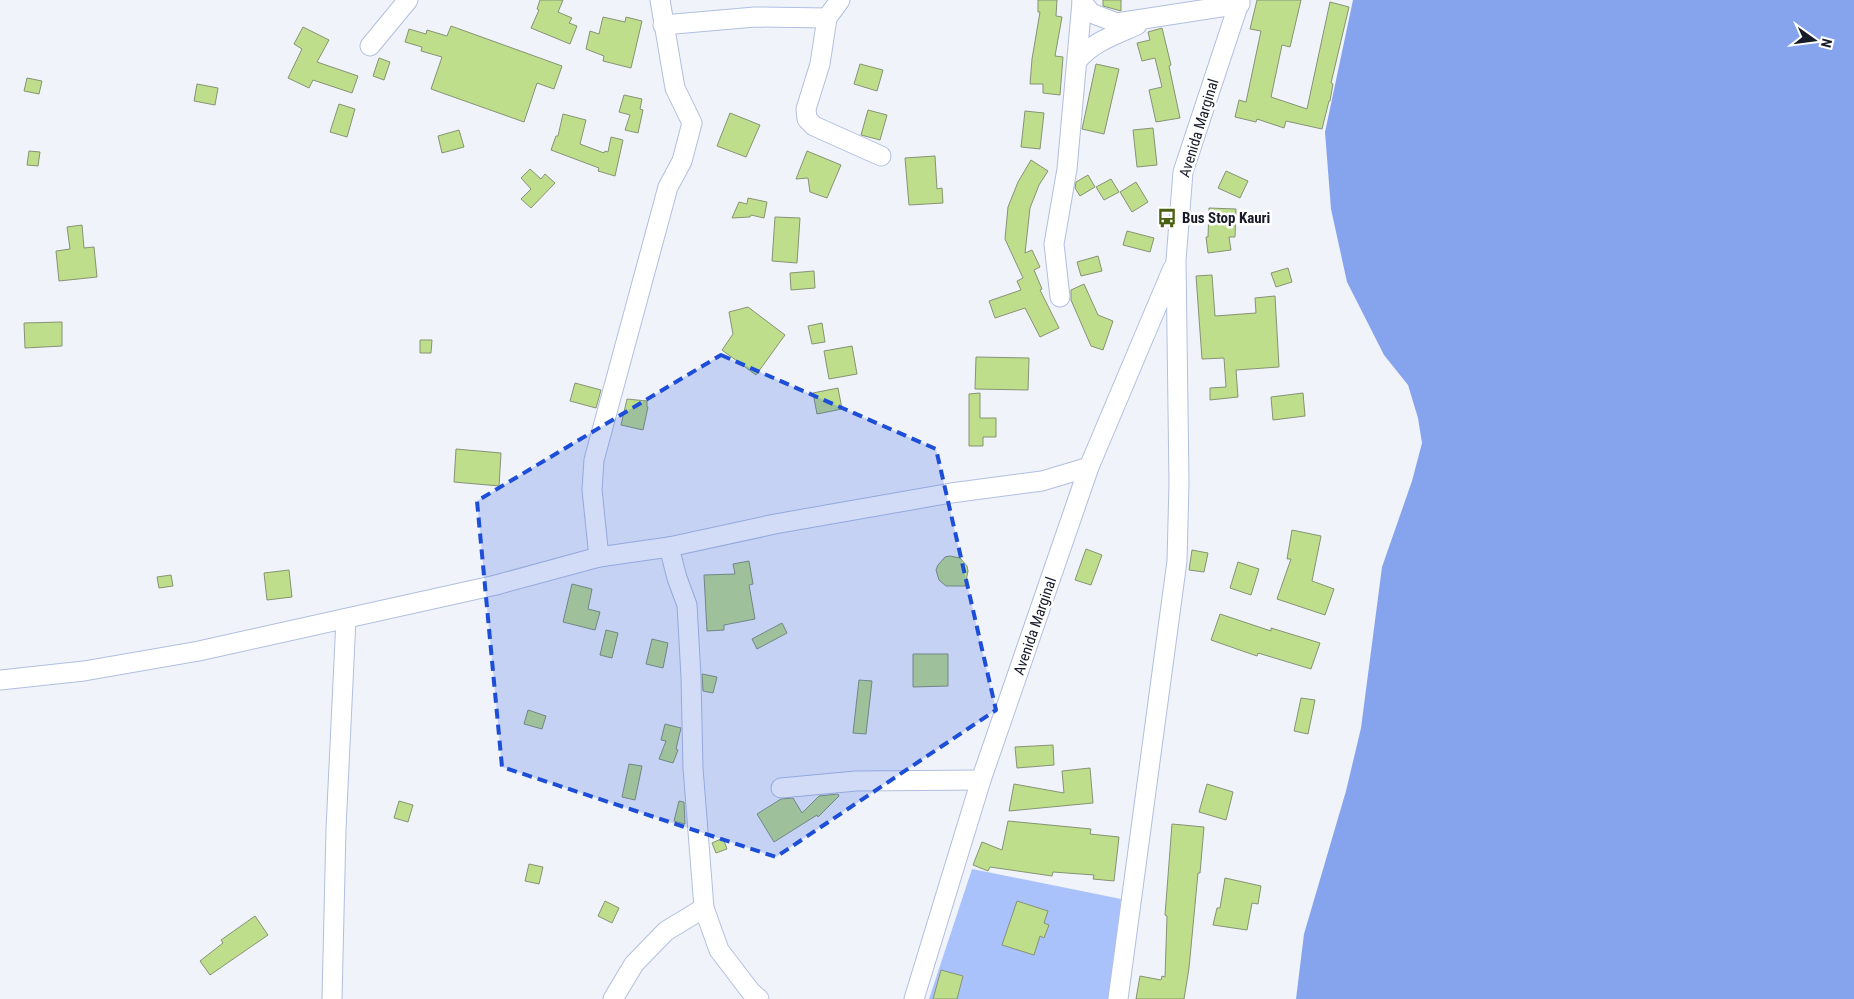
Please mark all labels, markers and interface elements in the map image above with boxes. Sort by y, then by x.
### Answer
north arrow [1789,15,1839,65]
text: N [1818,37,1835,49]
street label: Avenida Marginal [1175,77,1223,179]
bus stop icon: Bus Stop Kauri [1156,207,1178,229]
place label: Bus Stop Kauri [1182,209,1270,227]
street label: Avenida Marginal [1010,575,1060,677]

